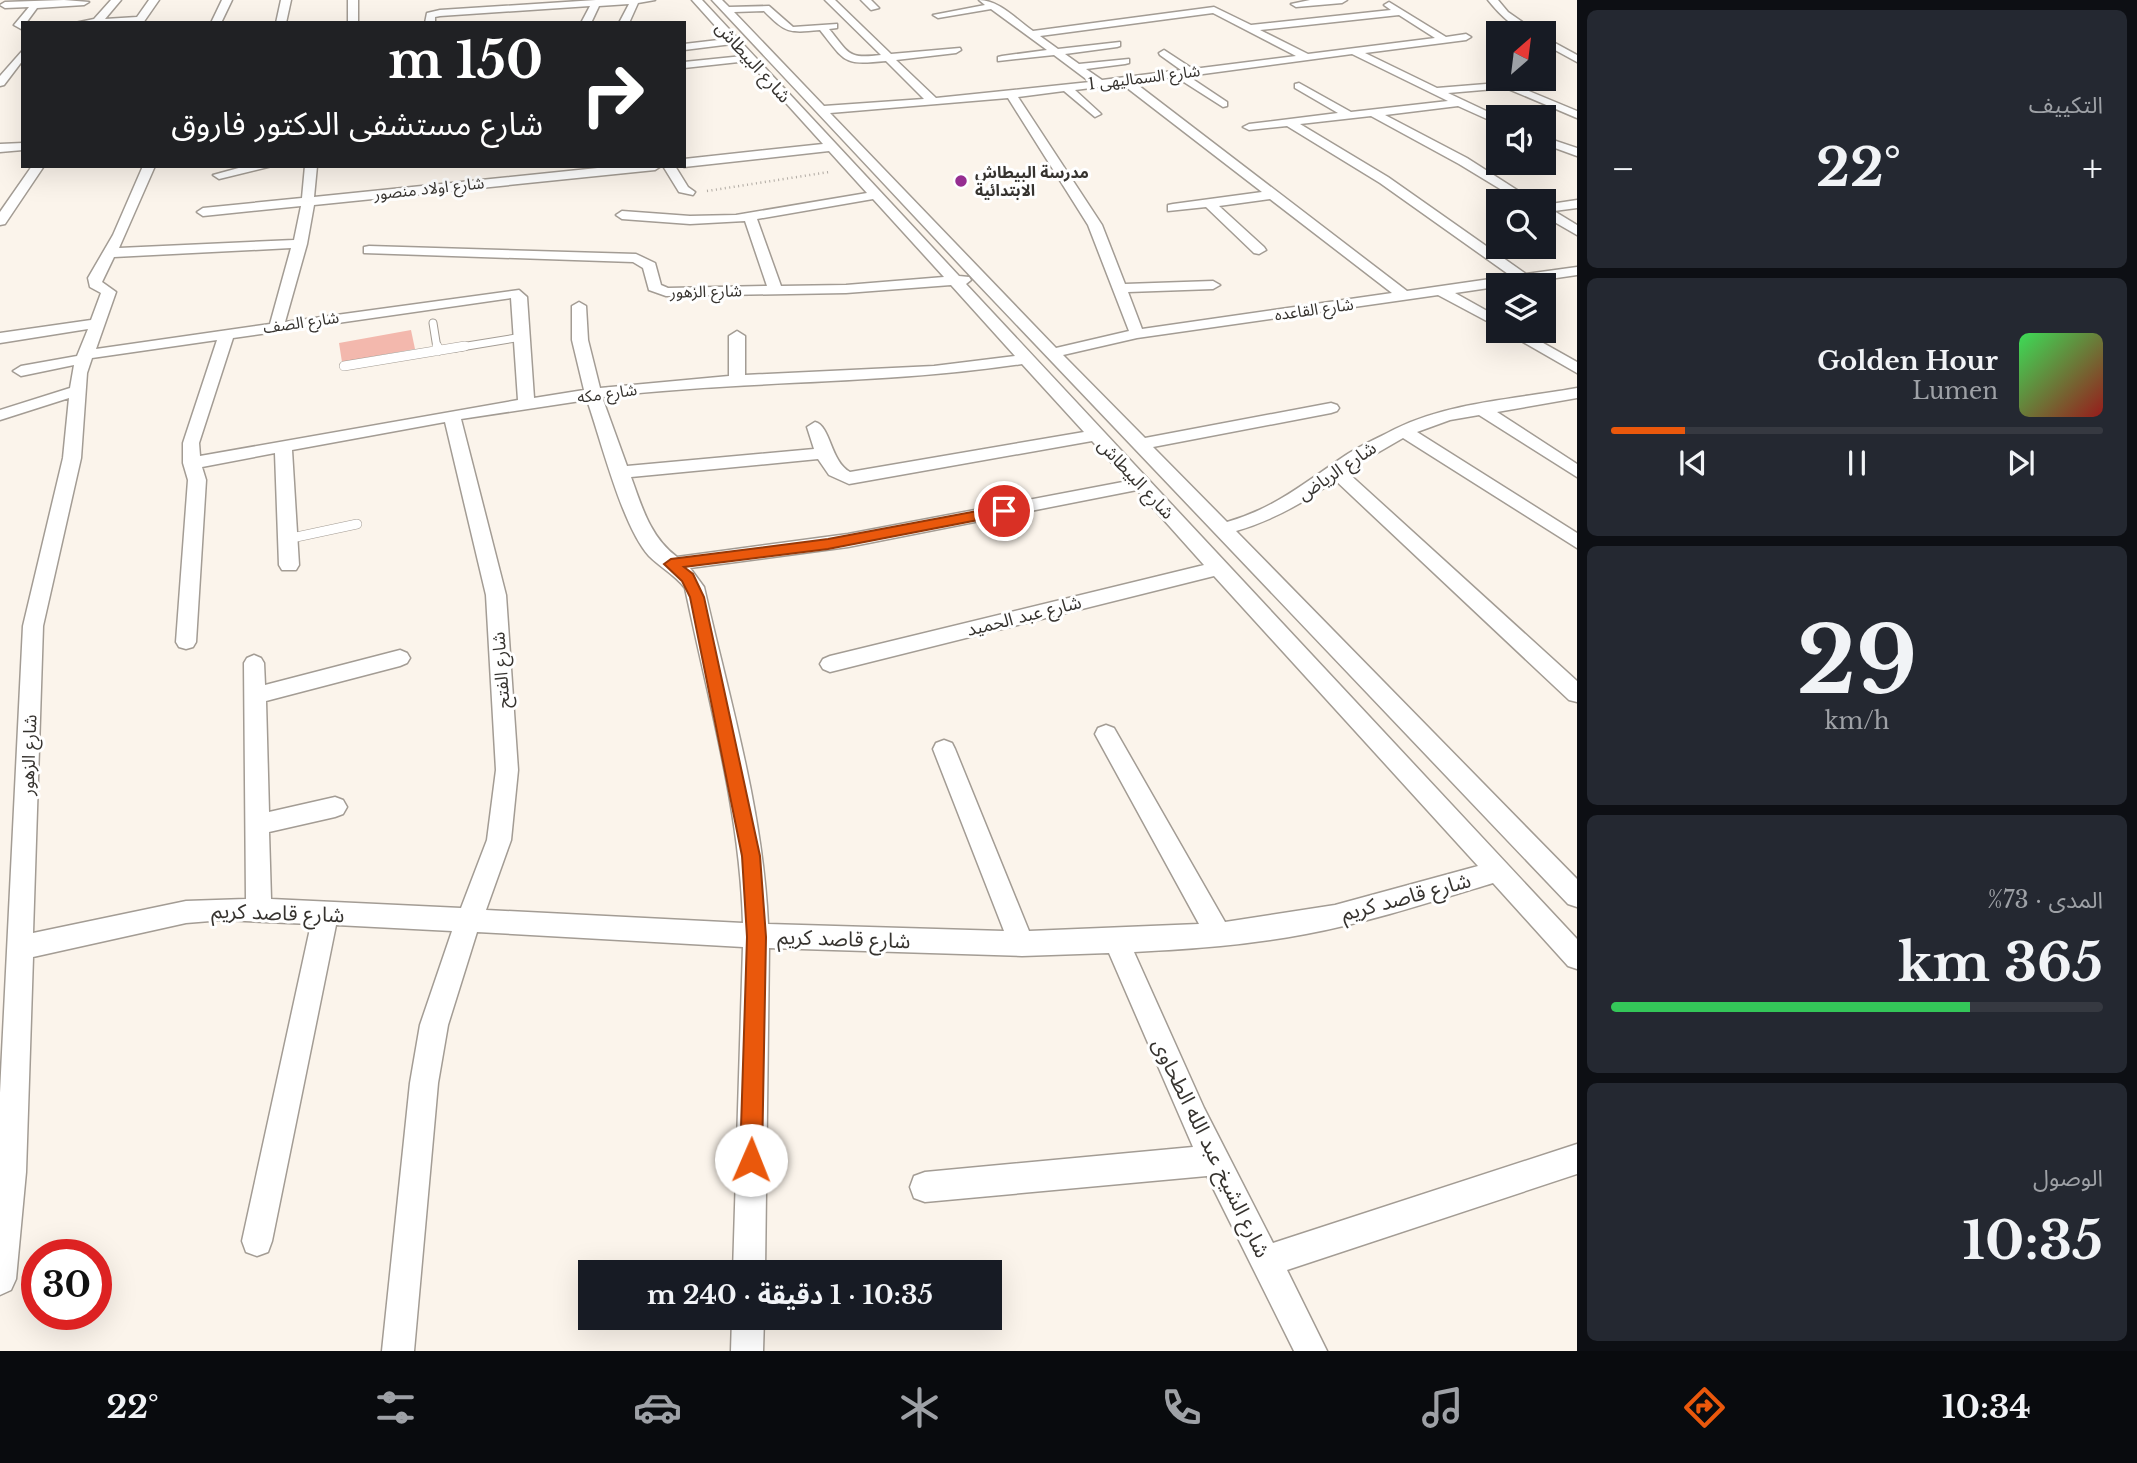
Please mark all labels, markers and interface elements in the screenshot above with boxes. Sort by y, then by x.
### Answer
street label: شارع البيطاش [709,17,795,109]
north arrow [1486,21,1556,91]
map controls [1486,21,1556,343]
text: 150 m [388,30,543,91]
icon: right [567,49,658,140]
street label: شارع السماليهى 1 [1087,60,1202,97]
text: التكييف [2029,91,2103,119]
text: شارع مستشفى الدكتور فاروق [171,104,543,144]
button: sound [1486,105,1556,175]
text: 22° [1816,136,1901,200]
text: − [1611,145,1635,192]
text: + [2082,145,2103,192]
place label: مدرسة البيطاش الابتدائية [975,162,1089,200]
street label: شارع اولاد منصور [372,172,485,207]
marker: مدرسة البيطاش الابتدائية [953,173,969,189]
button: search [1486,189,1556,259]
button: layers [1486,273,1556,343]
street label: شارع الزهور [669,280,742,305]
street label: شارع القاعده [1273,294,1355,327]
street label: شارع الصف [262,307,341,340]
text: Golden Hour [1817,345,1998,377]
text: Lumen [1912,377,1998,405]
street label: شارع مكه [576,379,639,410]
street label: شارع البيطاش [1091,434,1179,526]
street label: شارع الرياض [1294,437,1382,508]
icon: previous [1674,444,1712,482]
icon: pause [1838,444,1876,482]
icon: next [2002,444,2040,482]
pin [974,481,1034,541]
icon: arrive [985,492,1023,530]
street label: شارع عبد الحميد [964,591,1084,644]
text: 29 [1797,605,1917,718]
street label: شارع الفتح [487,631,518,709]
text: km/h [1824,707,1890,735]
street label: شارع الزهور [17,714,44,797]
street label: شارع قاصد كريم [1338,867,1474,929]
text: المدى · 73% [1988,886,2103,914]
street label: شارع قاصد كريم [211,898,345,930]
street label: شارع قاصد كريم [777,924,911,956]
text: 365 km [1898,931,2103,995]
street label: شارع الشيخ عبد الله الطحاوى [1145,1034,1275,1263]
position arrow [714,1123,788,1197]
text: الوصول [2033,1164,2103,1192]
text: 10:35 [1962,1209,2103,1273]
speed limit sign: 30 [21,1239,112,1330]
text: 10:35 · 1 دقيقة · 240 m [647,1279,933,1311]
icon: filters [371,1383,420,1432]
icon: car [633,1383,682,1432]
icon: climate [895,1383,944,1432]
icon: phone [1157,1383,1206,1432]
icon: music [1418,1383,1467,1432]
icon: directions [1680,1383,1729,1432]
text: 22° [106,1387,159,1427]
text: 10:34 [1942,1387,2031,1427]

